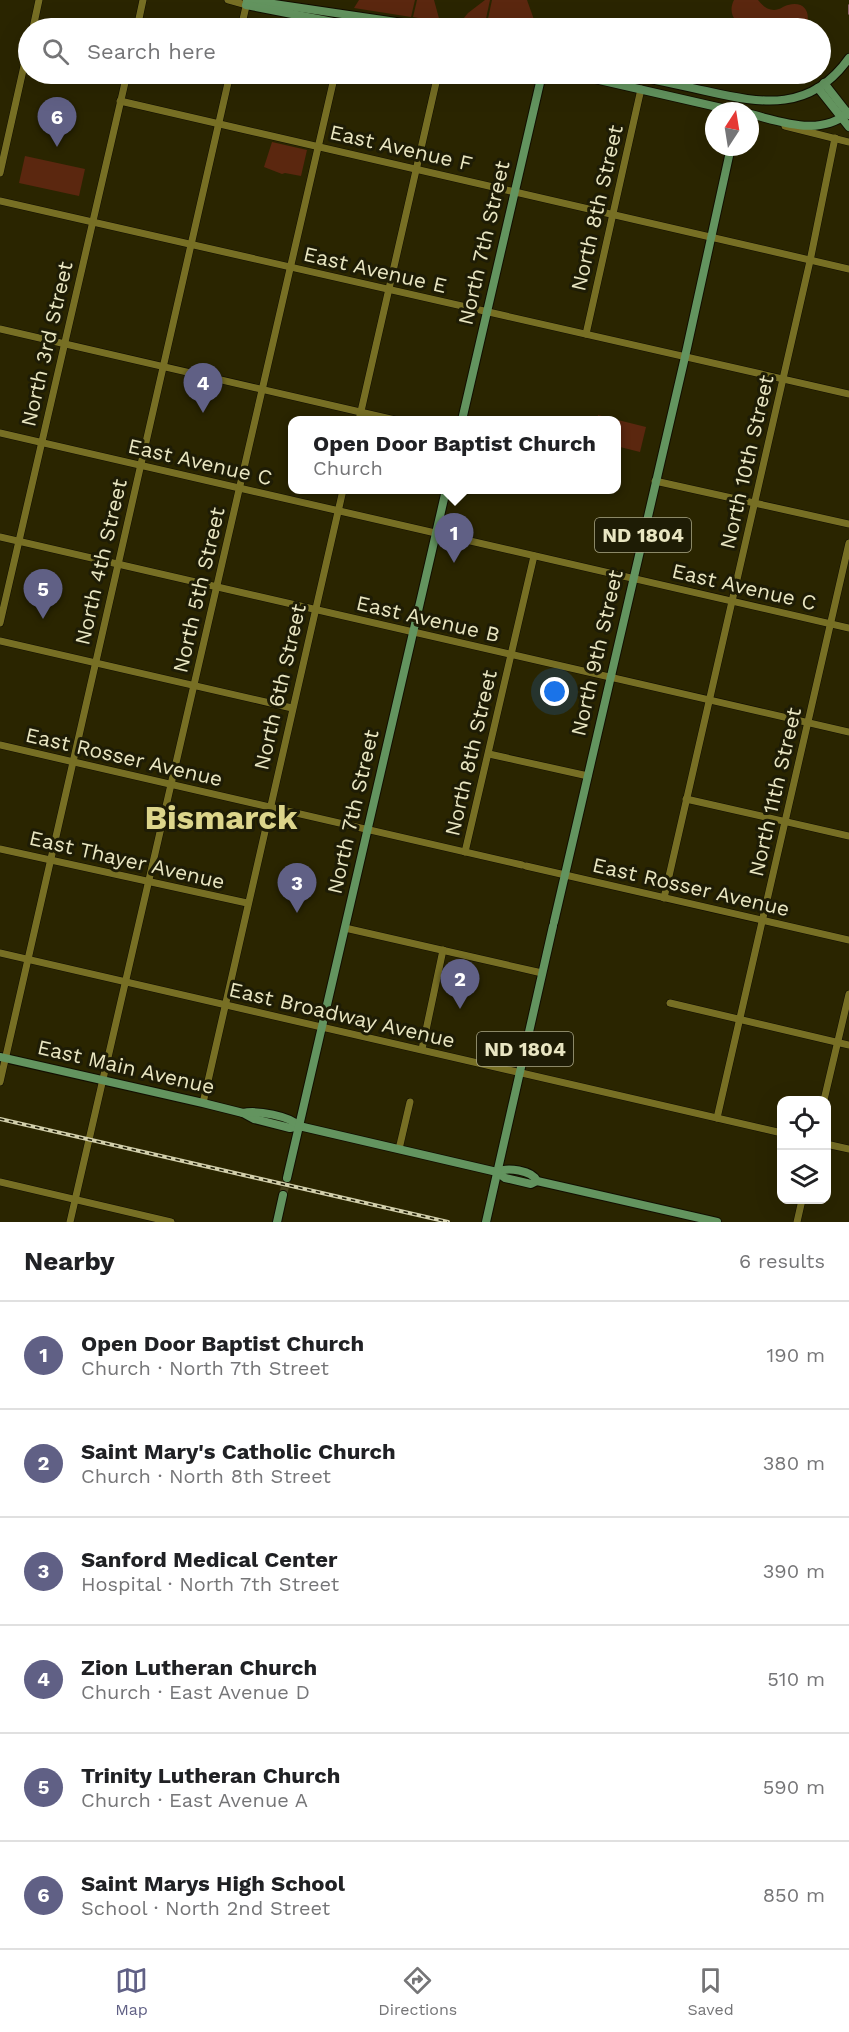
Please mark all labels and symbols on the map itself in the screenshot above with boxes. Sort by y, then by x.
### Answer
pin: 6 [38,98,76,147]
north arrow [705,102,759,156]
street label: East Avenue F [327,119,475,176]
street label: North 8th Street [565,122,628,293]
street label: North 7th Street [452,158,515,327]
street label: East Avenue E [301,241,449,298]
street label: North 3rd Street [15,259,78,429]
pin: 4 [184,364,222,413]
street label: North 10th Street [714,372,779,551]
street label: East Avenue C [126,433,275,490]
street label: North 4th Street [69,476,132,647]
street label: North 5th Street [167,504,230,675]
pin: 1 [434,514,474,563]
road number: ND 1804 [595,518,691,552]
street label: East Avenue C [670,558,819,615]
street label: North 9th Street [565,567,628,738]
pin: 5 [24,570,63,619]
street label: East Avenue B [354,590,502,647]
street label: North 6th Street [248,601,311,772]
street label: North 8th Street [439,667,502,838]
your location [540,677,569,706]
street label: North 11th Street [743,705,806,879]
street label: East Rosser Avenue [23,722,225,791]
street label: North 7th Street [321,727,384,896]
district label: Bismarck [144,798,298,837]
street label: East Thayer Avenue [27,825,227,894]
street label: East Rosser Avenue [590,852,792,921]
pin: 3 [278,864,316,913]
pin: 2 [440,960,480,1009]
street label: East Broadway Avenue [227,976,458,1053]
road number: ND 1804 [477,1032,573,1066]
street label: East Main Avenue [35,1034,217,1099]

